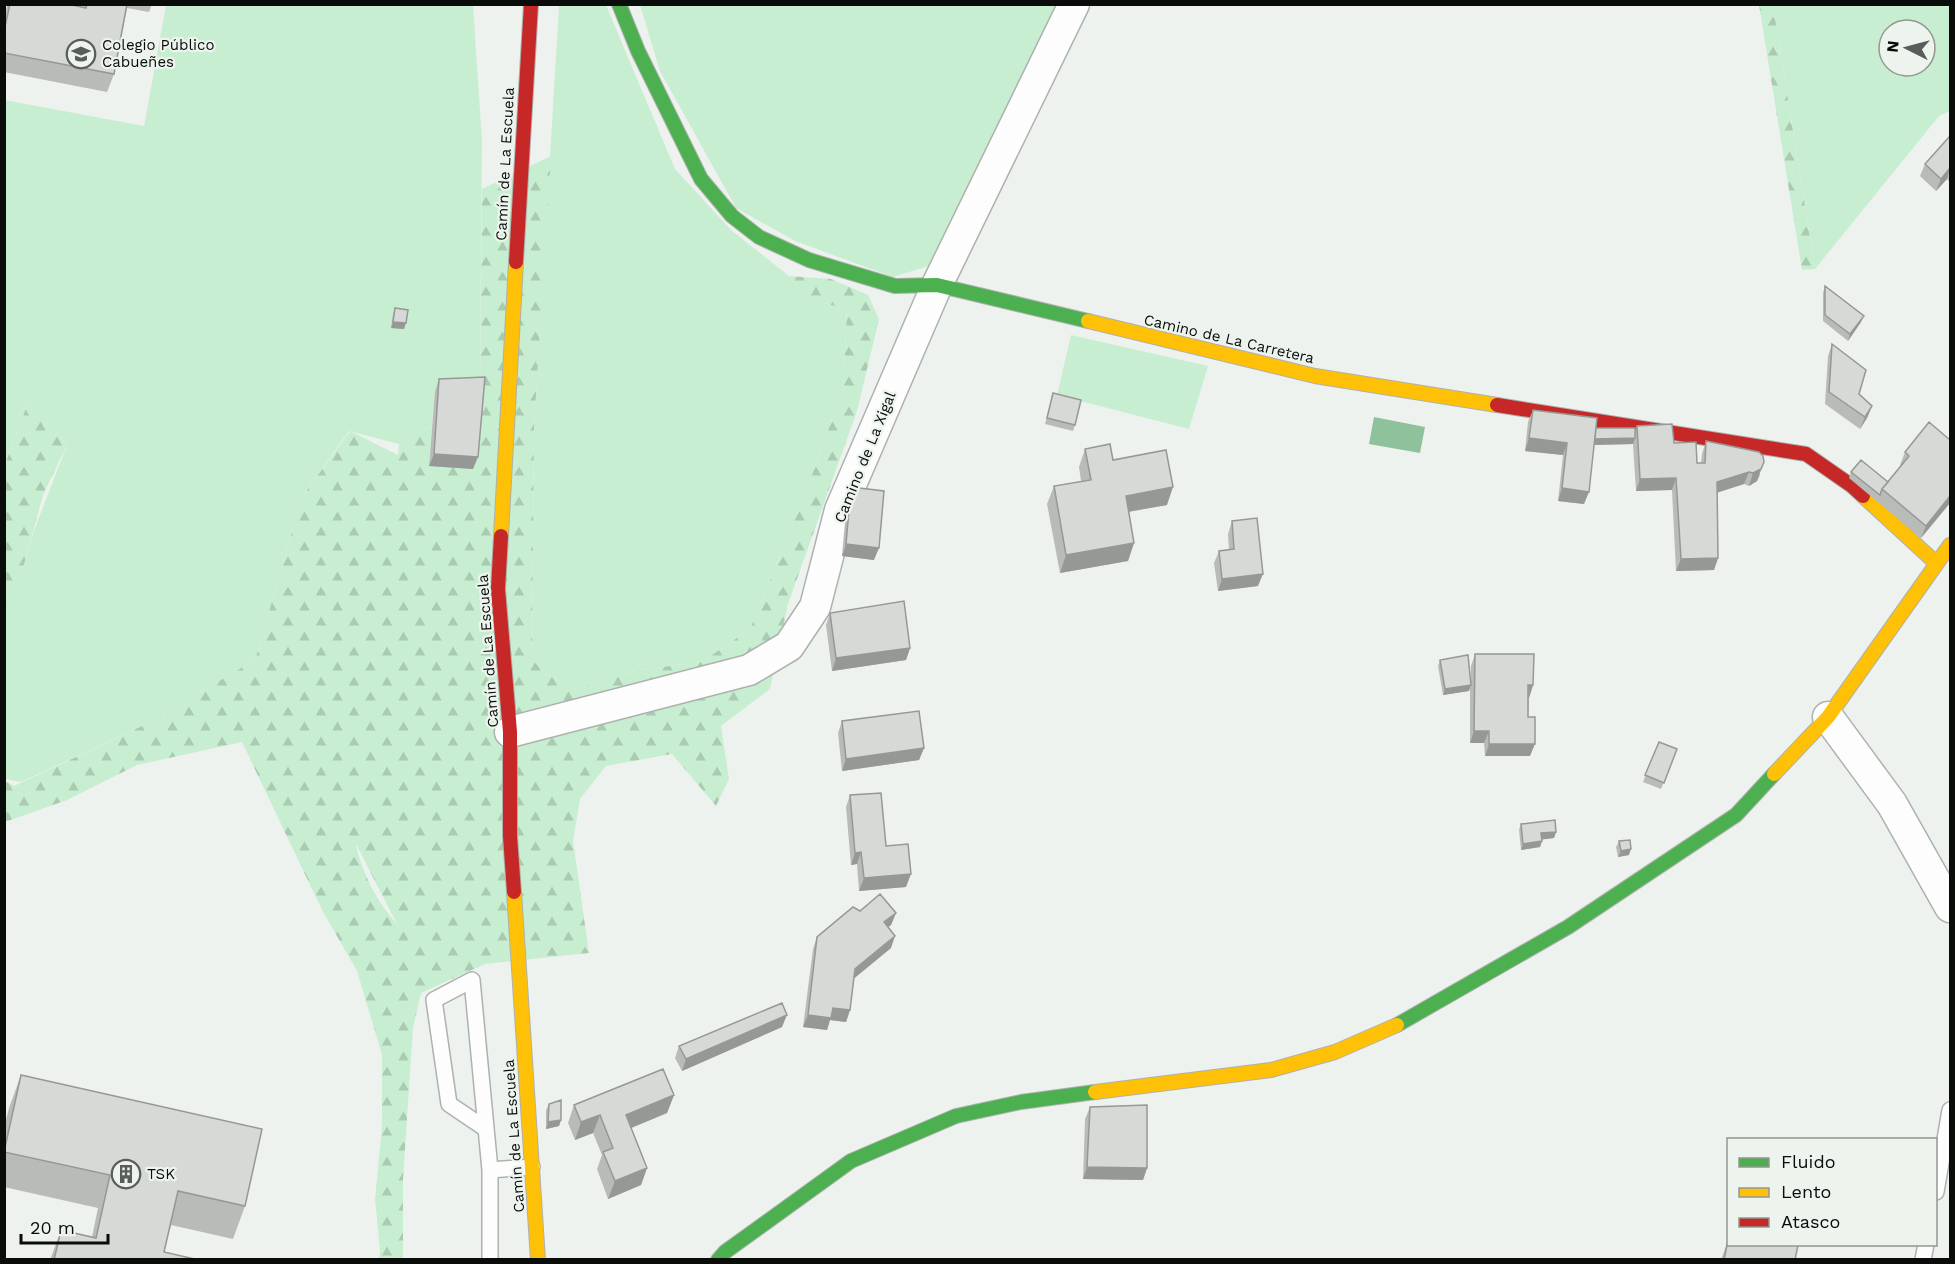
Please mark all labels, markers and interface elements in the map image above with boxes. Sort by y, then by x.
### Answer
north arrow [1877,18,1937,78]
place label: Colegio Público Cabueñes [102,36,214,71]
school or university icon: Colegio Público Cabueñes [65,38,97,70]
text: N [1883,40,1903,53]
street label: Camín de La Escuela [492,86,518,241]
street label: Camino de La Carretera [1142,311,1316,368]
street label: Camino de La Xigal [830,388,900,525]
street label: Camín de La Escuela [474,573,502,728]
street label: Camín de La Escuela [500,1058,528,1213]
legend [1727,1138,1937,1246]
text: Fluido [1781,1151,1835,1172]
building icon: TSK [110,1158,142,1190]
place label: TSK [147,1165,175,1183]
text: Lento [1781,1181,1831,1202]
scale bar [21,1207,108,1245]
text: Atasco [1781,1211,1840,1232]
text: 20 m [30,1217,75,1238]

